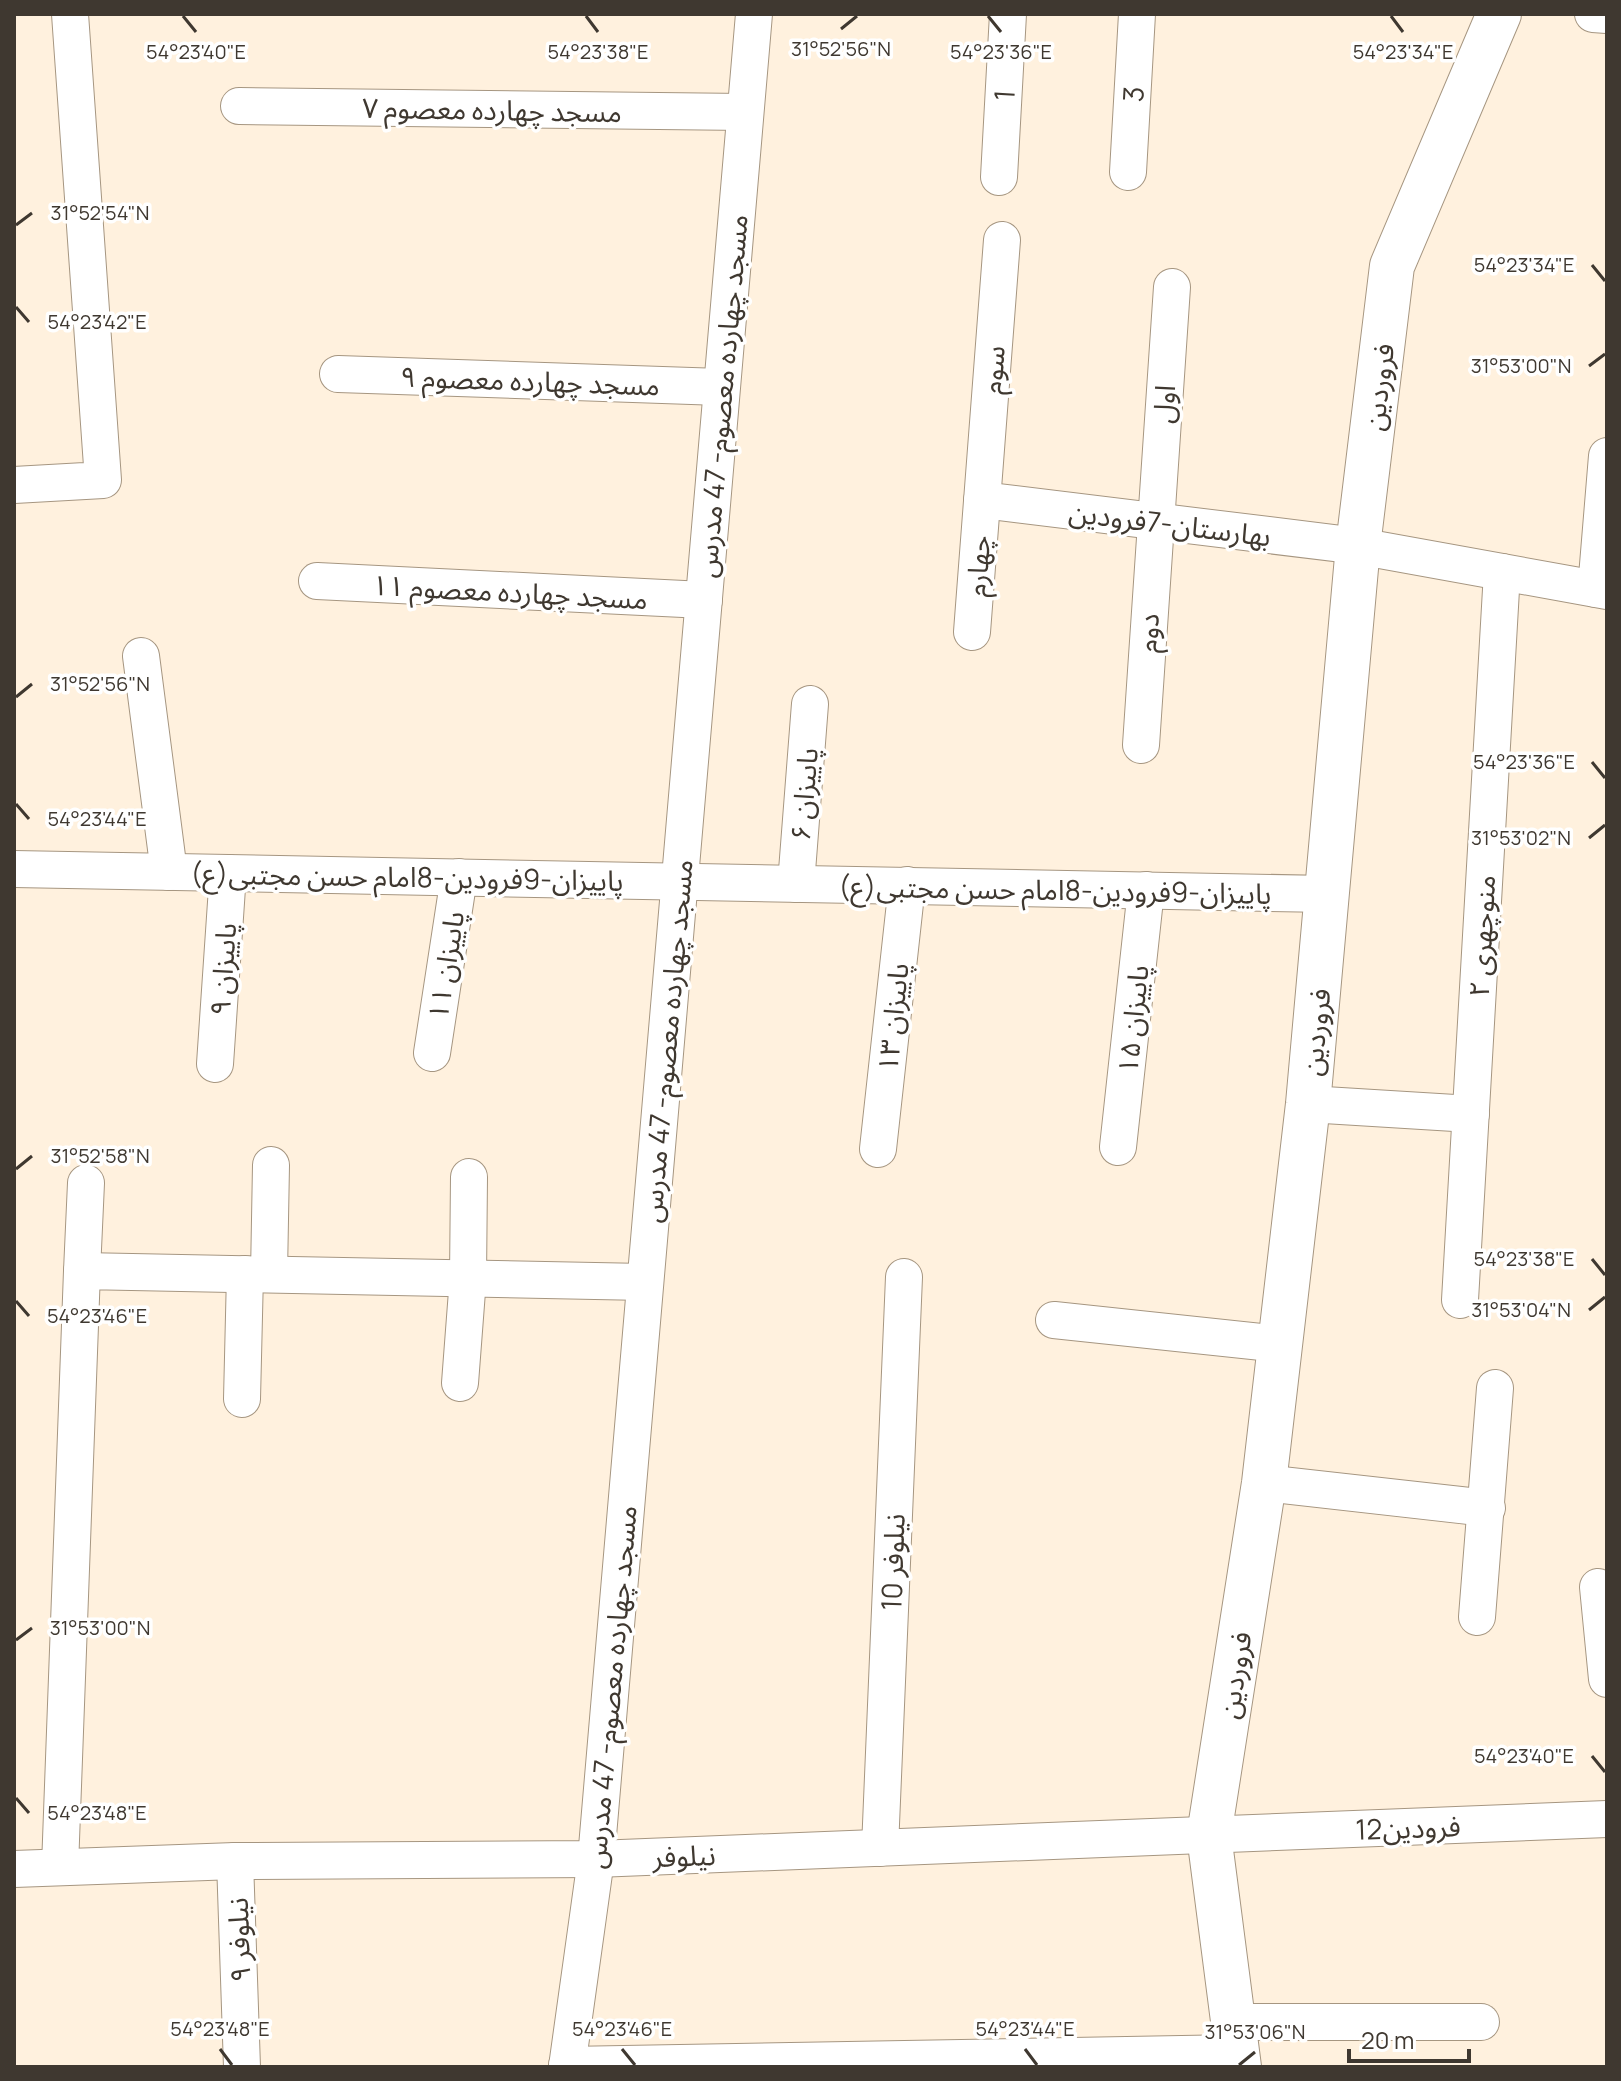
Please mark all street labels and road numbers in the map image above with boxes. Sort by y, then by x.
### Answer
street label: 3 [1113,85,1152,103]
street label: مسجد چهارده معصوم ۷ [362,88,622,133]
street label: 1 [984,89,1023,102]
street label: مسجد چهارده معصوم- 47 مدرس [686,213,759,579]
street label: فروردین [1354,341,1402,433]
street label: سوم [971,344,1016,396]
street label: مسجد چهارده معصوم ۹ [399,356,660,407]
street label: اول [1143,383,1183,425]
street label: بهارستان-7فرودین [1067,492,1273,554]
street label: چهارم [956,534,1001,598]
street label: مسجد چهارده معصوم ۱۱ [371,565,649,620]
street label: دوم [1127,612,1170,654]
street label: پاییزان ۶ [780,746,826,842]
street label: پاییزان-9فرودین-8امام حسن مجتبی(ع) [190,853,624,902]
street label: مسجد چهارده معصوم- 47 مدرس [631,858,704,1224]
street label: پاییزان-9فرودین-8امام حسن مجتبی(ع) [838,866,1272,915]
street label: منوچهری ۲ [1459,874,1503,998]
street label: پاییزان ۱۱ [418,908,473,1022]
street label: پاییزان ۹ [200,921,244,1017]
street label: پاییزان ۱۳ [867,961,917,1073]
street label: پاییزان ۱۵ [1107,963,1157,1075]
street label: فروردین [1292,986,1338,1078]
street label: مسجد چهارده معصوم- 47 مدرس [575,1504,648,1870]
street label: نیلوفر 10 [871,1513,913,1611]
street label: فروردین [1208,1629,1260,1721]
street label: 12فرودین [1355,1806,1461,1848]
street label: نیلوفر [651,1835,716,1875]
street label: نیلوفر ۹ [218,1897,258,1983]

